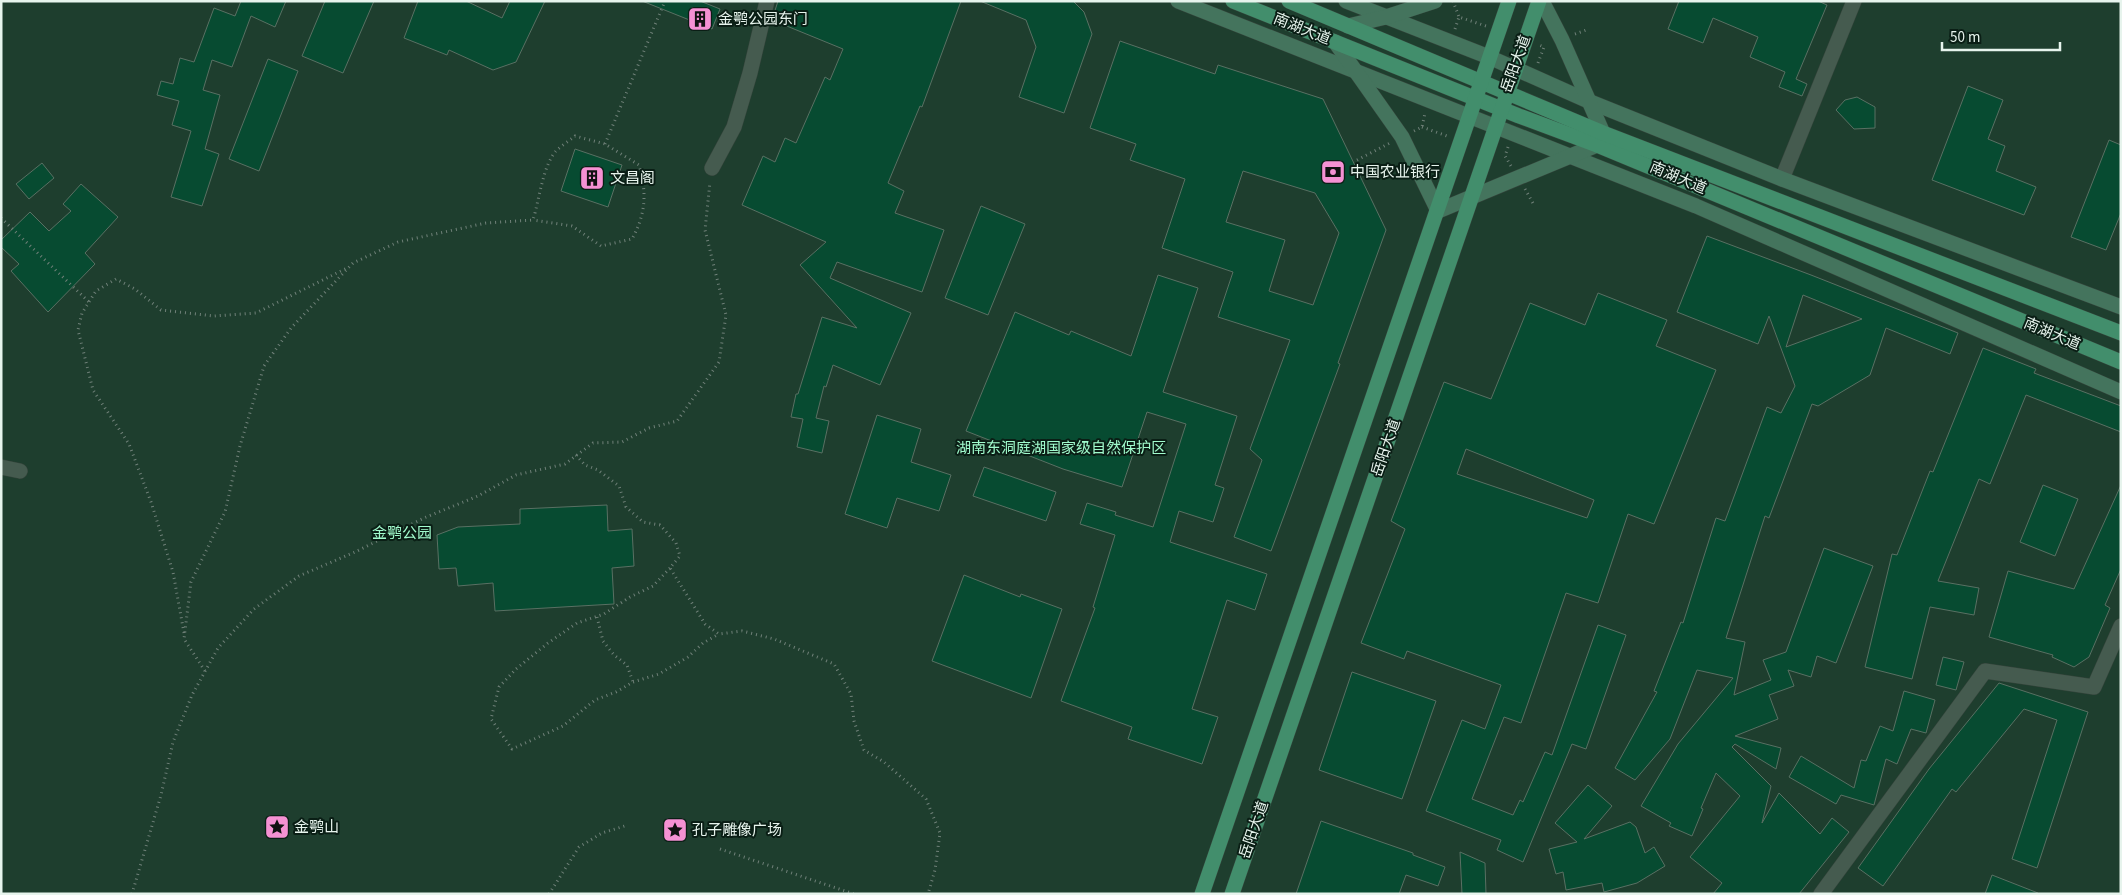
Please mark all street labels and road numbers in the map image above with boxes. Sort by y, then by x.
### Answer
street label: 南湖大道 [1270,8,1334,50]
street label: 岳阳大道 [1496,32,1536,96]
street label: 南湖大道 [1646,157,1710,199]
street label: 南湖大道 [2020,313,2084,355]
street label: 岳阳大道 [1366,416,1406,480]
street label: 岳阳大道 [1234,798,1274,862]

